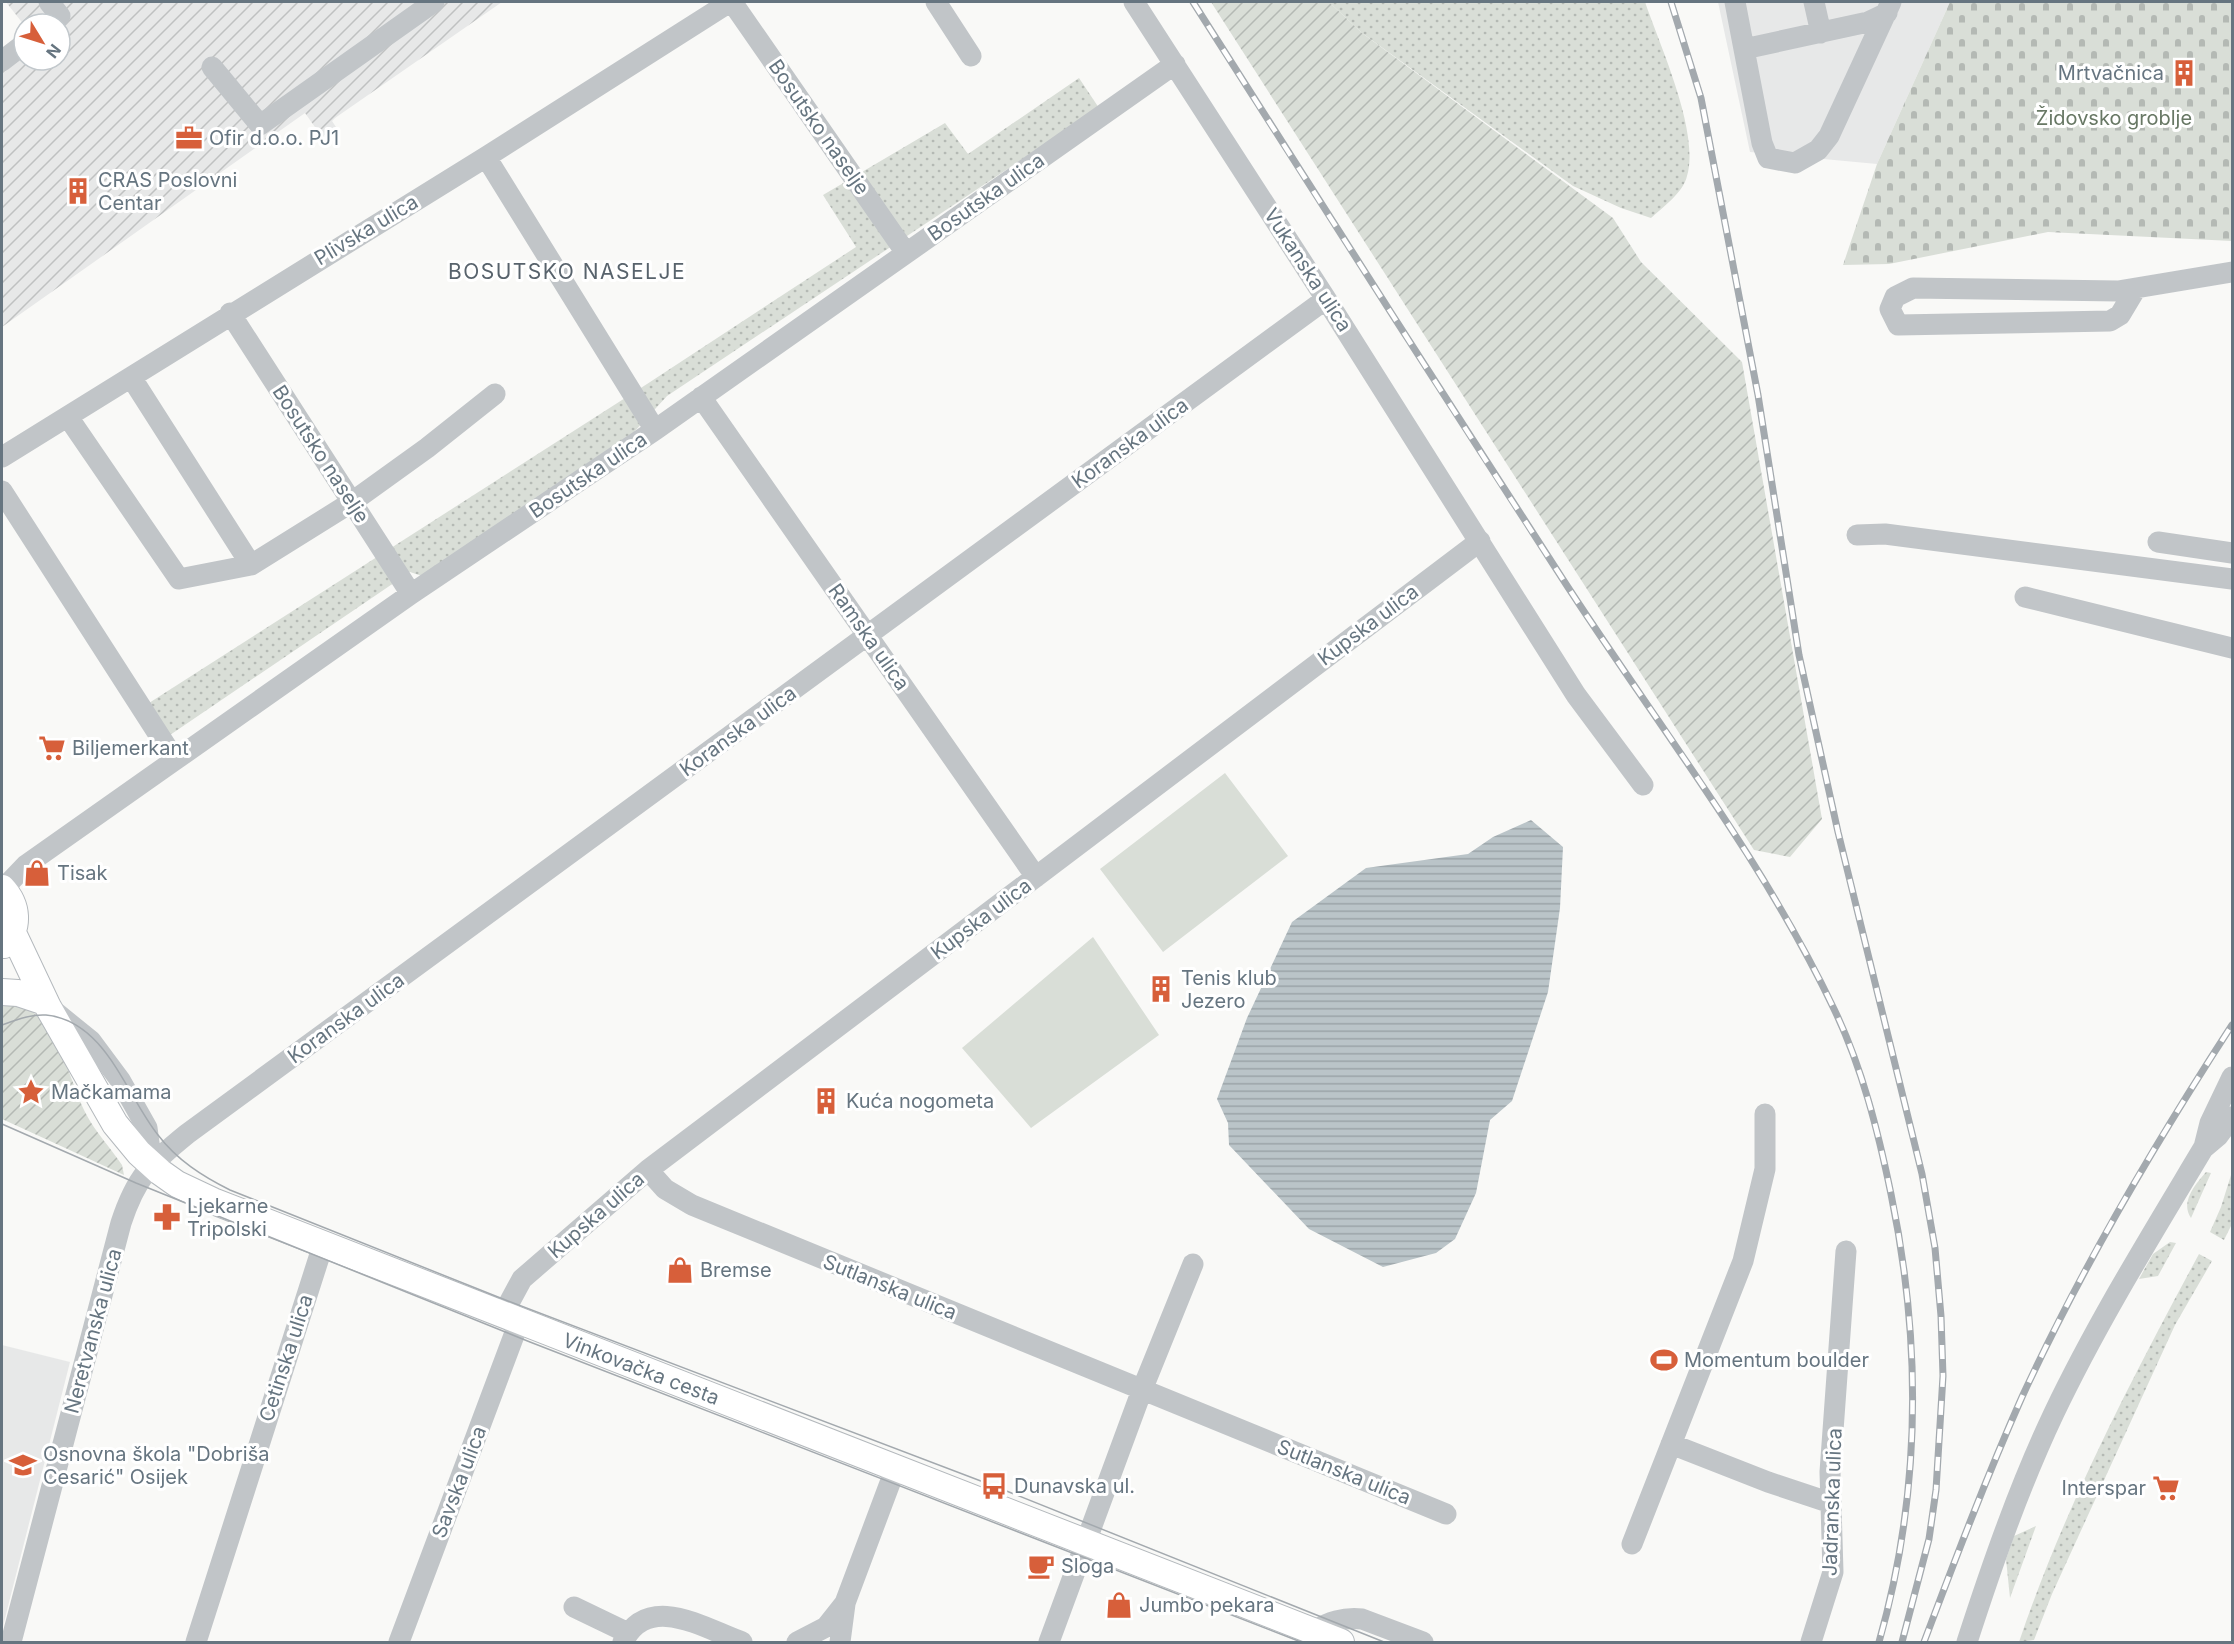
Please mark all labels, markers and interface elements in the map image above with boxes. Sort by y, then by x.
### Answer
north arrow [12,12,72,72]
text: N [42,40,65,62]
street label: Bosutsko naselje [764,55,874,199]
building icon: Mrtvačnica [2169,58,2199,88]
place label: Mrtvačnica [2058,61,2164,85]
park label: Židovsko groblje [2036,105,2192,130]
office icon: Ofir d.o.o. PJ1 [174,123,204,153]
place label: Ofir d.o.o. PJ1 [209,126,339,150]
street label: Bosutska ulica [923,148,1049,246]
place label: CRAS Poslovni Centar [98,168,237,215]
building icon: CRAS Poslovni Centar [63,176,93,206]
street label: Plivska ulica [310,190,422,270]
street label: Vukanska ulica [1259,204,1357,336]
district label: BOSUTSKO NASELJE [448,259,686,284]
street label: Bosutsko naselje [268,381,374,527]
street label: Koranska ulica [1067,393,1193,493]
street label: Bosutska ulica [525,427,651,523]
street label: Ramska ulica [824,579,914,695]
street label: Kupska ulica [1313,579,1423,671]
street label: Koranska ulica [675,681,801,781]
supermarket icon: Biljemerkant [37,733,67,763]
place label: Biljemerkant [72,736,189,760]
shop icon: Tisak [22,858,52,888]
place label: Tisak [57,861,108,885]
street label: Kupska ulica [926,873,1036,965]
place label: Tenis klub Jezero [1181,966,1277,1013]
street label: Koranska ulica [283,968,409,1068]
building icon: Tenis klub Jezero [1146,974,1176,1004]
place icon: Mačkamama [16,1077,46,1107]
place label: Mačkamama [51,1080,171,1104]
building icon: Kuća nogometa [811,1086,841,1116]
place label: Kuća nogometa [846,1089,994,1113]
street label: Kupska ulica [543,1167,649,1263]
place label: Ljekarne Tripolski [187,1194,268,1241]
pharmacy icon: Ljekarne Tripolski [152,1202,182,1232]
street label: Neretvanska ulica [59,1246,127,1416]
street label: Sutlanska ulica [820,1249,960,1325]
shop icon: Bremse [665,1255,695,1285]
place label: Bremse [700,1258,772,1282]
street label: Cetinska ulica [254,1291,318,1425]
street label: Vinkovačka cesta [559,1328,723,1410]
sports icon: Momentum boulder [1649,1345,1679,1375]
place label: Momentum boulder [1684,1348,1869,1372]
street label: Savska ulica [427,1423,491,1541]
street label: Jadranska ulica [1817,1428,1847,1576]
street label: Sutlanska ulica [1274,1434,1414,1510]
place label: Osnovna škola "Dobriša Cesarić" Osijek [43,1442,269,1489]
school or university icon: Osnovna škola "Dobriša Cesarić" Osijek [8,1450,38,1480]
bus stop icon: Dunavska ul. [979,1471,1009,1501]
supermarket icon: Interspar [2151,1473,2181,1503]
place label: Dunavska ul. [1014,1474,1135,1498]
place label: Interspar [2062,1476,2146,1500]
cafe icon: Sloga [1026,1551,1056,1581]
place label: Sloga [1061,1554,1114,1578]
shop icon: Jumbo pekara [1104,1590,1134,1620]
place label: Jumbo pekara [1139,1593,1275,1617]

